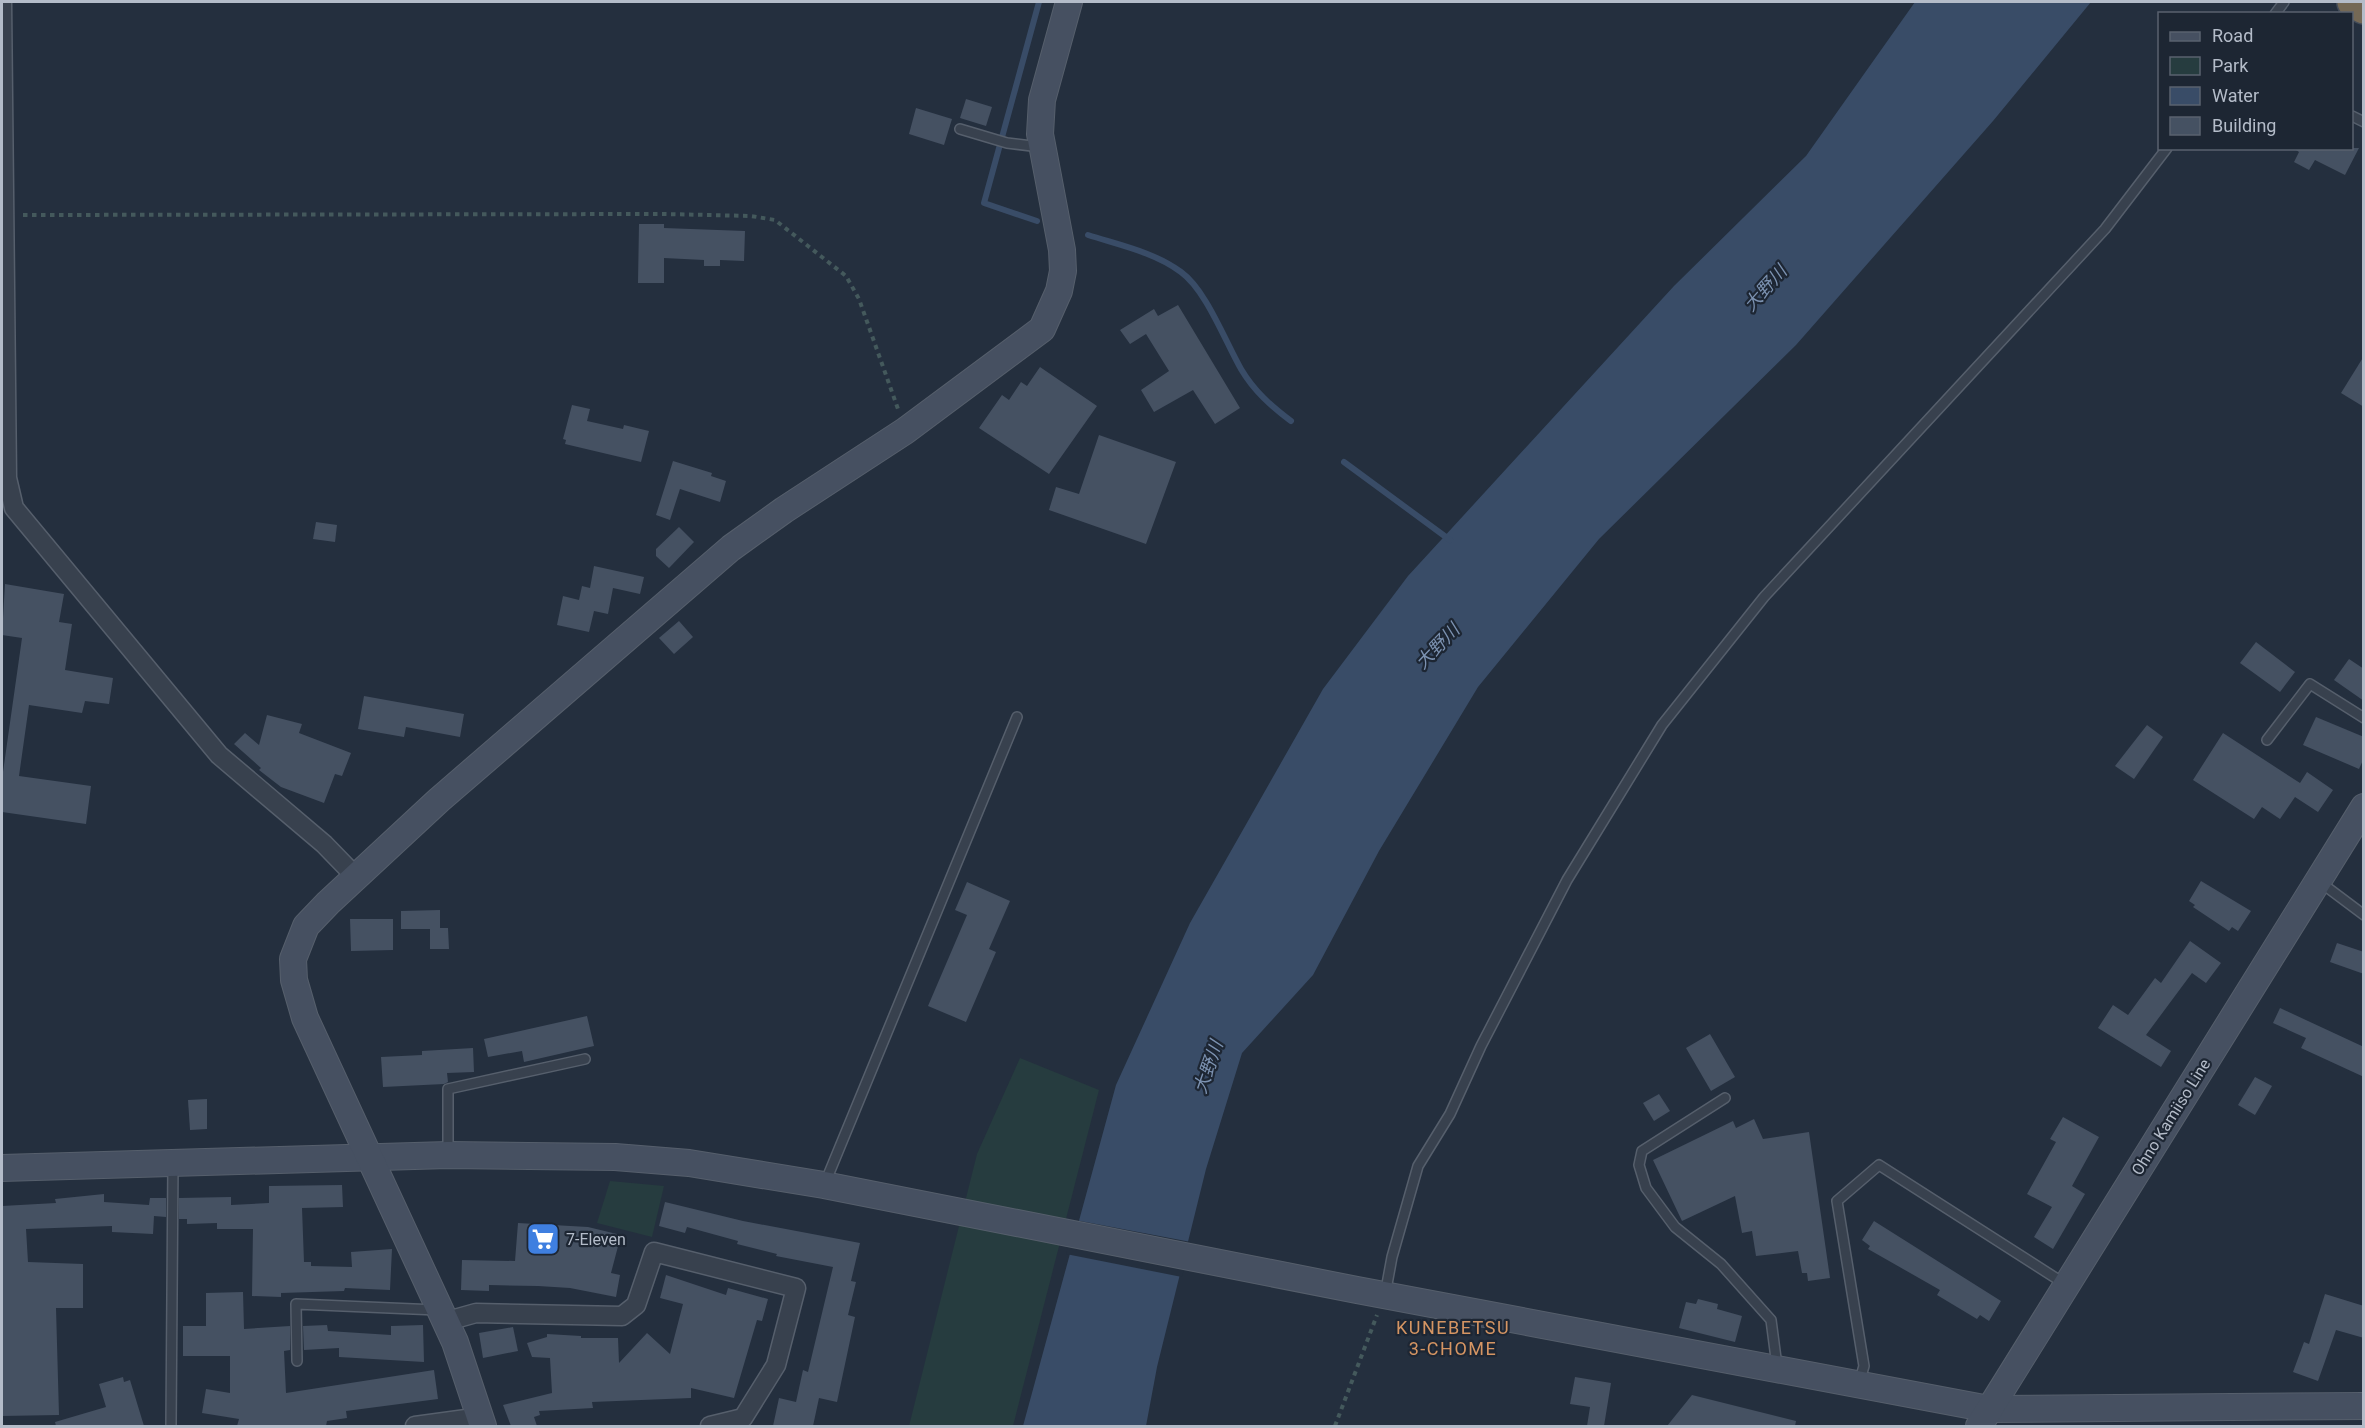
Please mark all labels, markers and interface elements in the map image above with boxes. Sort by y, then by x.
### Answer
legend [2158,12,2353,150]
text: Road [2212,25,2253,46]
text: Park [2212,55,2249,76]
text: Water [2212,85,2259,106]
text: Building [2212,115,2276,136]
water label: 大野川 [1739,259,1792,315]
water label: 大野川 [1411,618,1465,673]
water label: 大野川 [1189,1036,1227,1096]
street label: Ohno Kamiiso Line [2128,1055,2214,1179]
supermarket icon: 7-Eleven [525,1221,561,1257]
place label: 7-Eleven [566,1230,626,1249]
district label: KUNEBETSU 3-CHOME [1396,1317,1510,1359]

